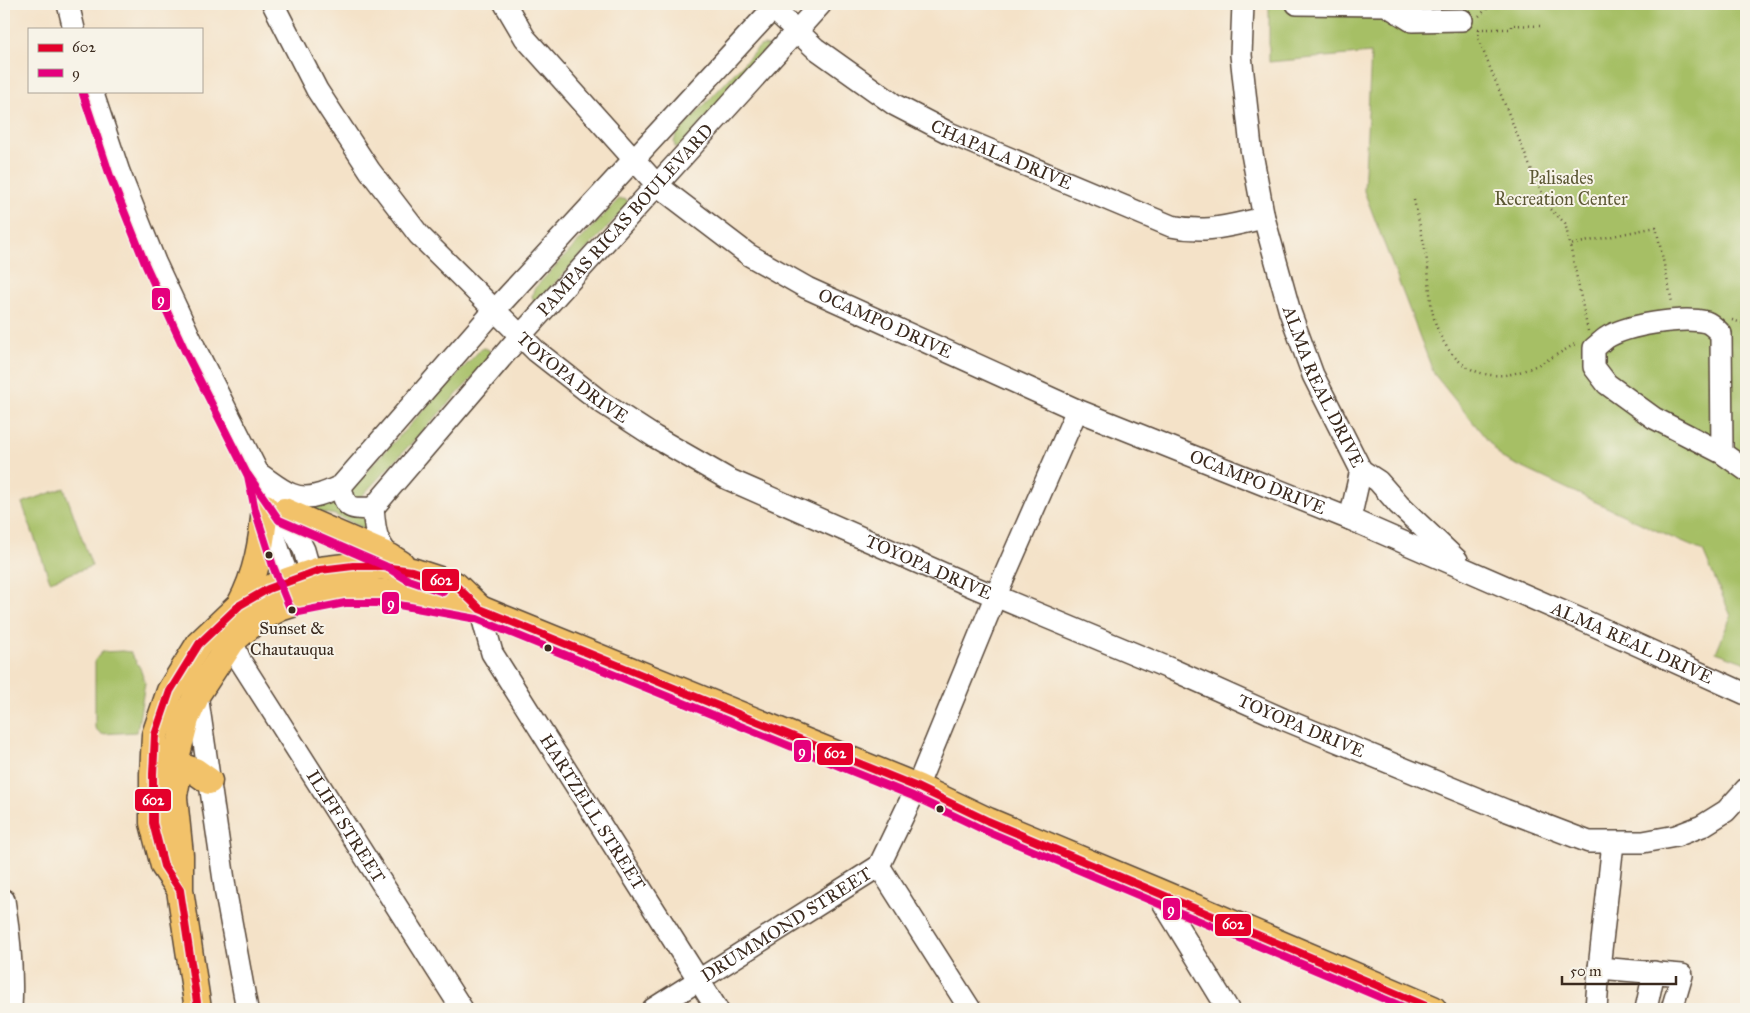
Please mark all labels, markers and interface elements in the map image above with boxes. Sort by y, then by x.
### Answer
legend [28,28,202,92]
text: 602 [72,38,96,56]
text: 9 [72,64,80,82]
street label: CHAPALA DRIVE [927,114,1075,194]
street label: PAMPAS RICAS BOULEVARD [533,119,718,321]
park label: Palisades Recreation Center [1494,167,1628,210]
street label: OCAMPO DRIVE [815,284,955,363]
line badge: 9 [151,287,171,311]
text: 9 [157,291,165,309]
street label: ALMA REAL DRIVE [1277,302,1369,471]
street label: TOYOPA DRIVE [512,327,633,428]
street label: OCAMPO DRIVE [1186,445,1329,519]
street label: TOYOPA DRIVE [862,530,995,604]
unlabelled marker [264,550,274,560]
line badge: 602 [421,568,460,592]
text: 602 [430,572,453,589]
line badge: 9 [381,591,400,615]
text: 9 [387,595,395,613]
street label: ALMA REAL DRIVE [1547,597,1716,689]
marker: Sunset & Chautauqua [287,605,297,615]
place label: Sunset & Chautauqua [250,618,335,660]
unlabelled marker [543,643,553,653]
street label: TOYOPA DRIVE [1234,689,1368,762]
street label: HARTZELL STREET [535,730,650,894]
line badge: 9 [793,739,812,763]
line badge: 602 [816,742,854,766]
text: 9 [798,743,806,761]
text: 602 [824,745,847,762]
street label: ILIFF STREET [302,766,390,887]
line badge: 602 [134,788,172,812]
text: 602 [142,792,165,809]
unlabelled marker [935,804,945,814]
street label: DRUMMOND STREET [697,862,876,987]
line badge: 9 [1162,897,1181,921]
text: 9 [1167,901,1175,919]
line badge: 602 [1214,913,1252,937]
text: 602 [1222,916,1245,933]
scale bar [1562,953,1676,985]
text: 50 m [1570,962,1602,980]

